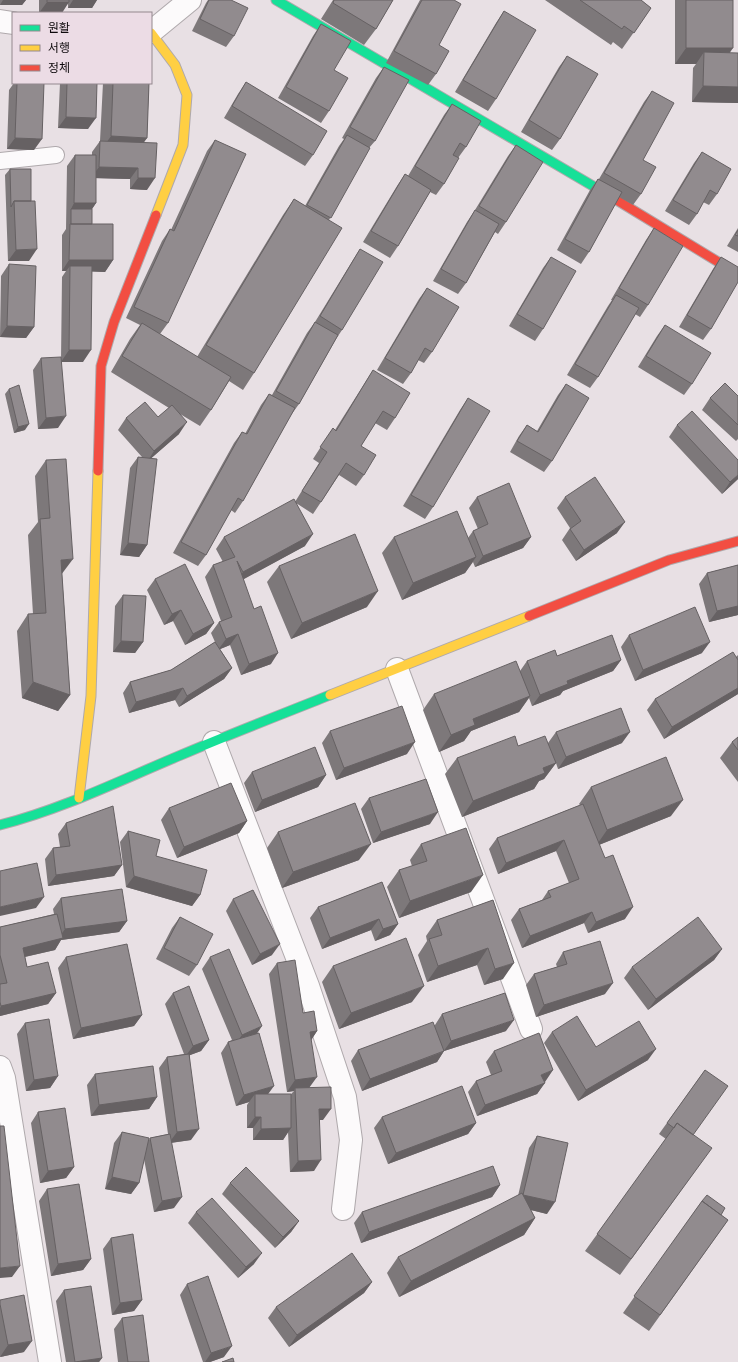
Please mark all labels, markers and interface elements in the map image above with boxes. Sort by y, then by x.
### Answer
legend [12,12,152,84]
text: 원활 [48,18,70,37]
text: 서행 [48,38,70,57]
text: 정체 [48,58,70,77]

